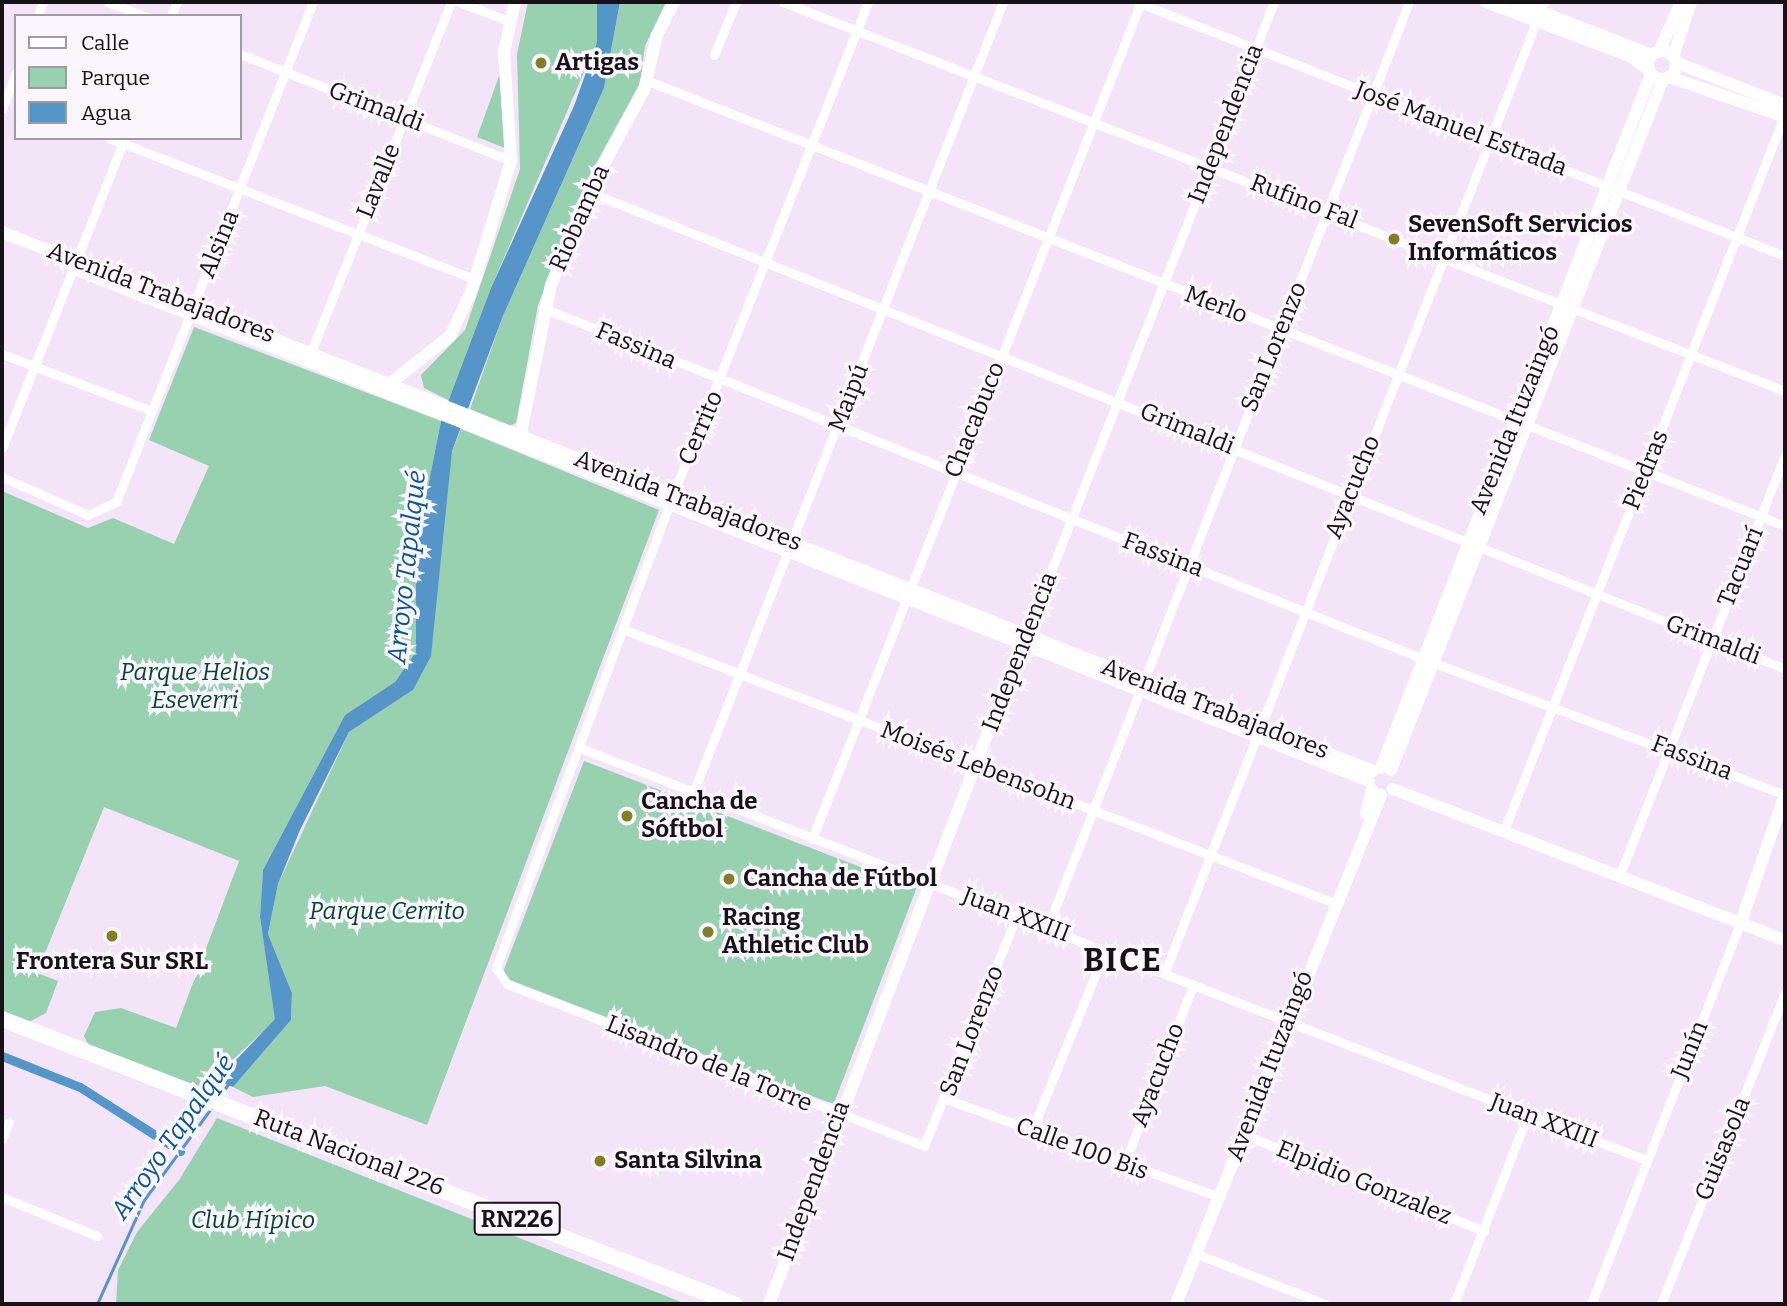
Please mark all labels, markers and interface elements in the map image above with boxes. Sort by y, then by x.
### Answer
legend [14,14,242,140]
text: Calle [81,30,129,56]
street label: Independencia [1182,40,1270,208]
place label: Artigas [555,49,639,77]
marker: Artigas [533,55,549,71]
text: Parque [81,65,150,91]
street label: José Manuel Estrada [1351,75,1571,183]
street label: Grimaldi [324,76,428,138]
text: Agua [81,100,132,126]
street label: Lavalle [351,140,407,222]
street label: Riobamba [544,160,616,276]
street label: Rufino Fal [1246,168,1362,236]
street label: Alsina [192,206,246,282]
place label: SevenSoft Servicios Informáticos [1408,211,1633,267]
marker: SevenSoft Servicios Informáticos [1386,231,1402,247]
street label: Avenida Trabajadores [43,236,279,350]
street label: San Lorenzo [1235,278,1313,416]
street label: Merlo [1181,280,1251,330]
street label: Fassina [592,316,680,376]
street label: Avenida Ituzaingó [1464,321,1566,519]
street label: Chacabuco [939,358,1011,482]
street label: Maipú [823,360,875,436]
street label: Cerrito [673,387,729,469]
street label: Grimaldi [1135,397,1239,461]
street label: Piedras [1617,426,1675,514]
street label: Ayacucho [1319,431,1387,543]
street label: Avenida Trabajadores [570,444,806,558]
water label: Arroyo Tapalqué [381,469,433,665]
street label: Tacuarí [1712,523,1770,611]
street label: Fassina [1118,526,1208,584]
street label: Independencia [976,568,1064,736]
street label: Grimaldi [1661,609,1765,671]
street label: Avenida Trabajadores [1097,652,1333,766]
park label: Parque Helios Eseverri [120,659,270,715]
street label: Moisés Lebensohn [876,716,1080,816]
street label: Fassina [1647,729,1737,787]
place label: Cancha de Sóftbol [641,788,758,844]
marker: Cancha de Sóftbol [619,808,635,824]
place label: Cancha de Fútbol [743,865,937,893]
marker: Cancha de Fútbol [721,871,737,887]
street label: Juan XXIII [958,881,1074,949]
park label: Parque Cerrito [309,898,465,926]
place label: Racing Athletic Club [722,904,869,960]
marker: Racing Athletic Club [700,924,716,940]
marker: Frontera Sur SRL [104,928,120,944]
district label: BICE [1084,941,1162,979]
place label: Frontera Sur SRL [16,948,208,976]
street label: San Lorenzo [934,962,1010,1100]
street label: Avenida Ituzaingó [1221,967,1319,1165]
street label: Lisandro de la Torre [602,1010,816,1118]
street label: Junín [1665,1017,1715,1083]
street label: Ayacucho [1125,1019,1191,1131]
water label: Arroyo Tapalqué [105,1049,241,1225]
street label: Juan XXIII [1486,1087,1602,1155]
street label: Guisasola [1689,1093,1757,1205]
street label: Independencia [772,1097,856,1265]
street label: Ruta Nacional 226 [250,1103,448,1203]
street label: Calle 100 Bis [1012,1112,1152,1186]
street label: Elpidio Gonzalez [1272,1135,1456,1231]
place label: Santa Silvina [614,1147,762,1175]
marker: Santa Silvina [592,1153,608,1169]
road number: RN226 [473,1200,561,1238]
park label: Club Hípico [191,1207,315,1235]

